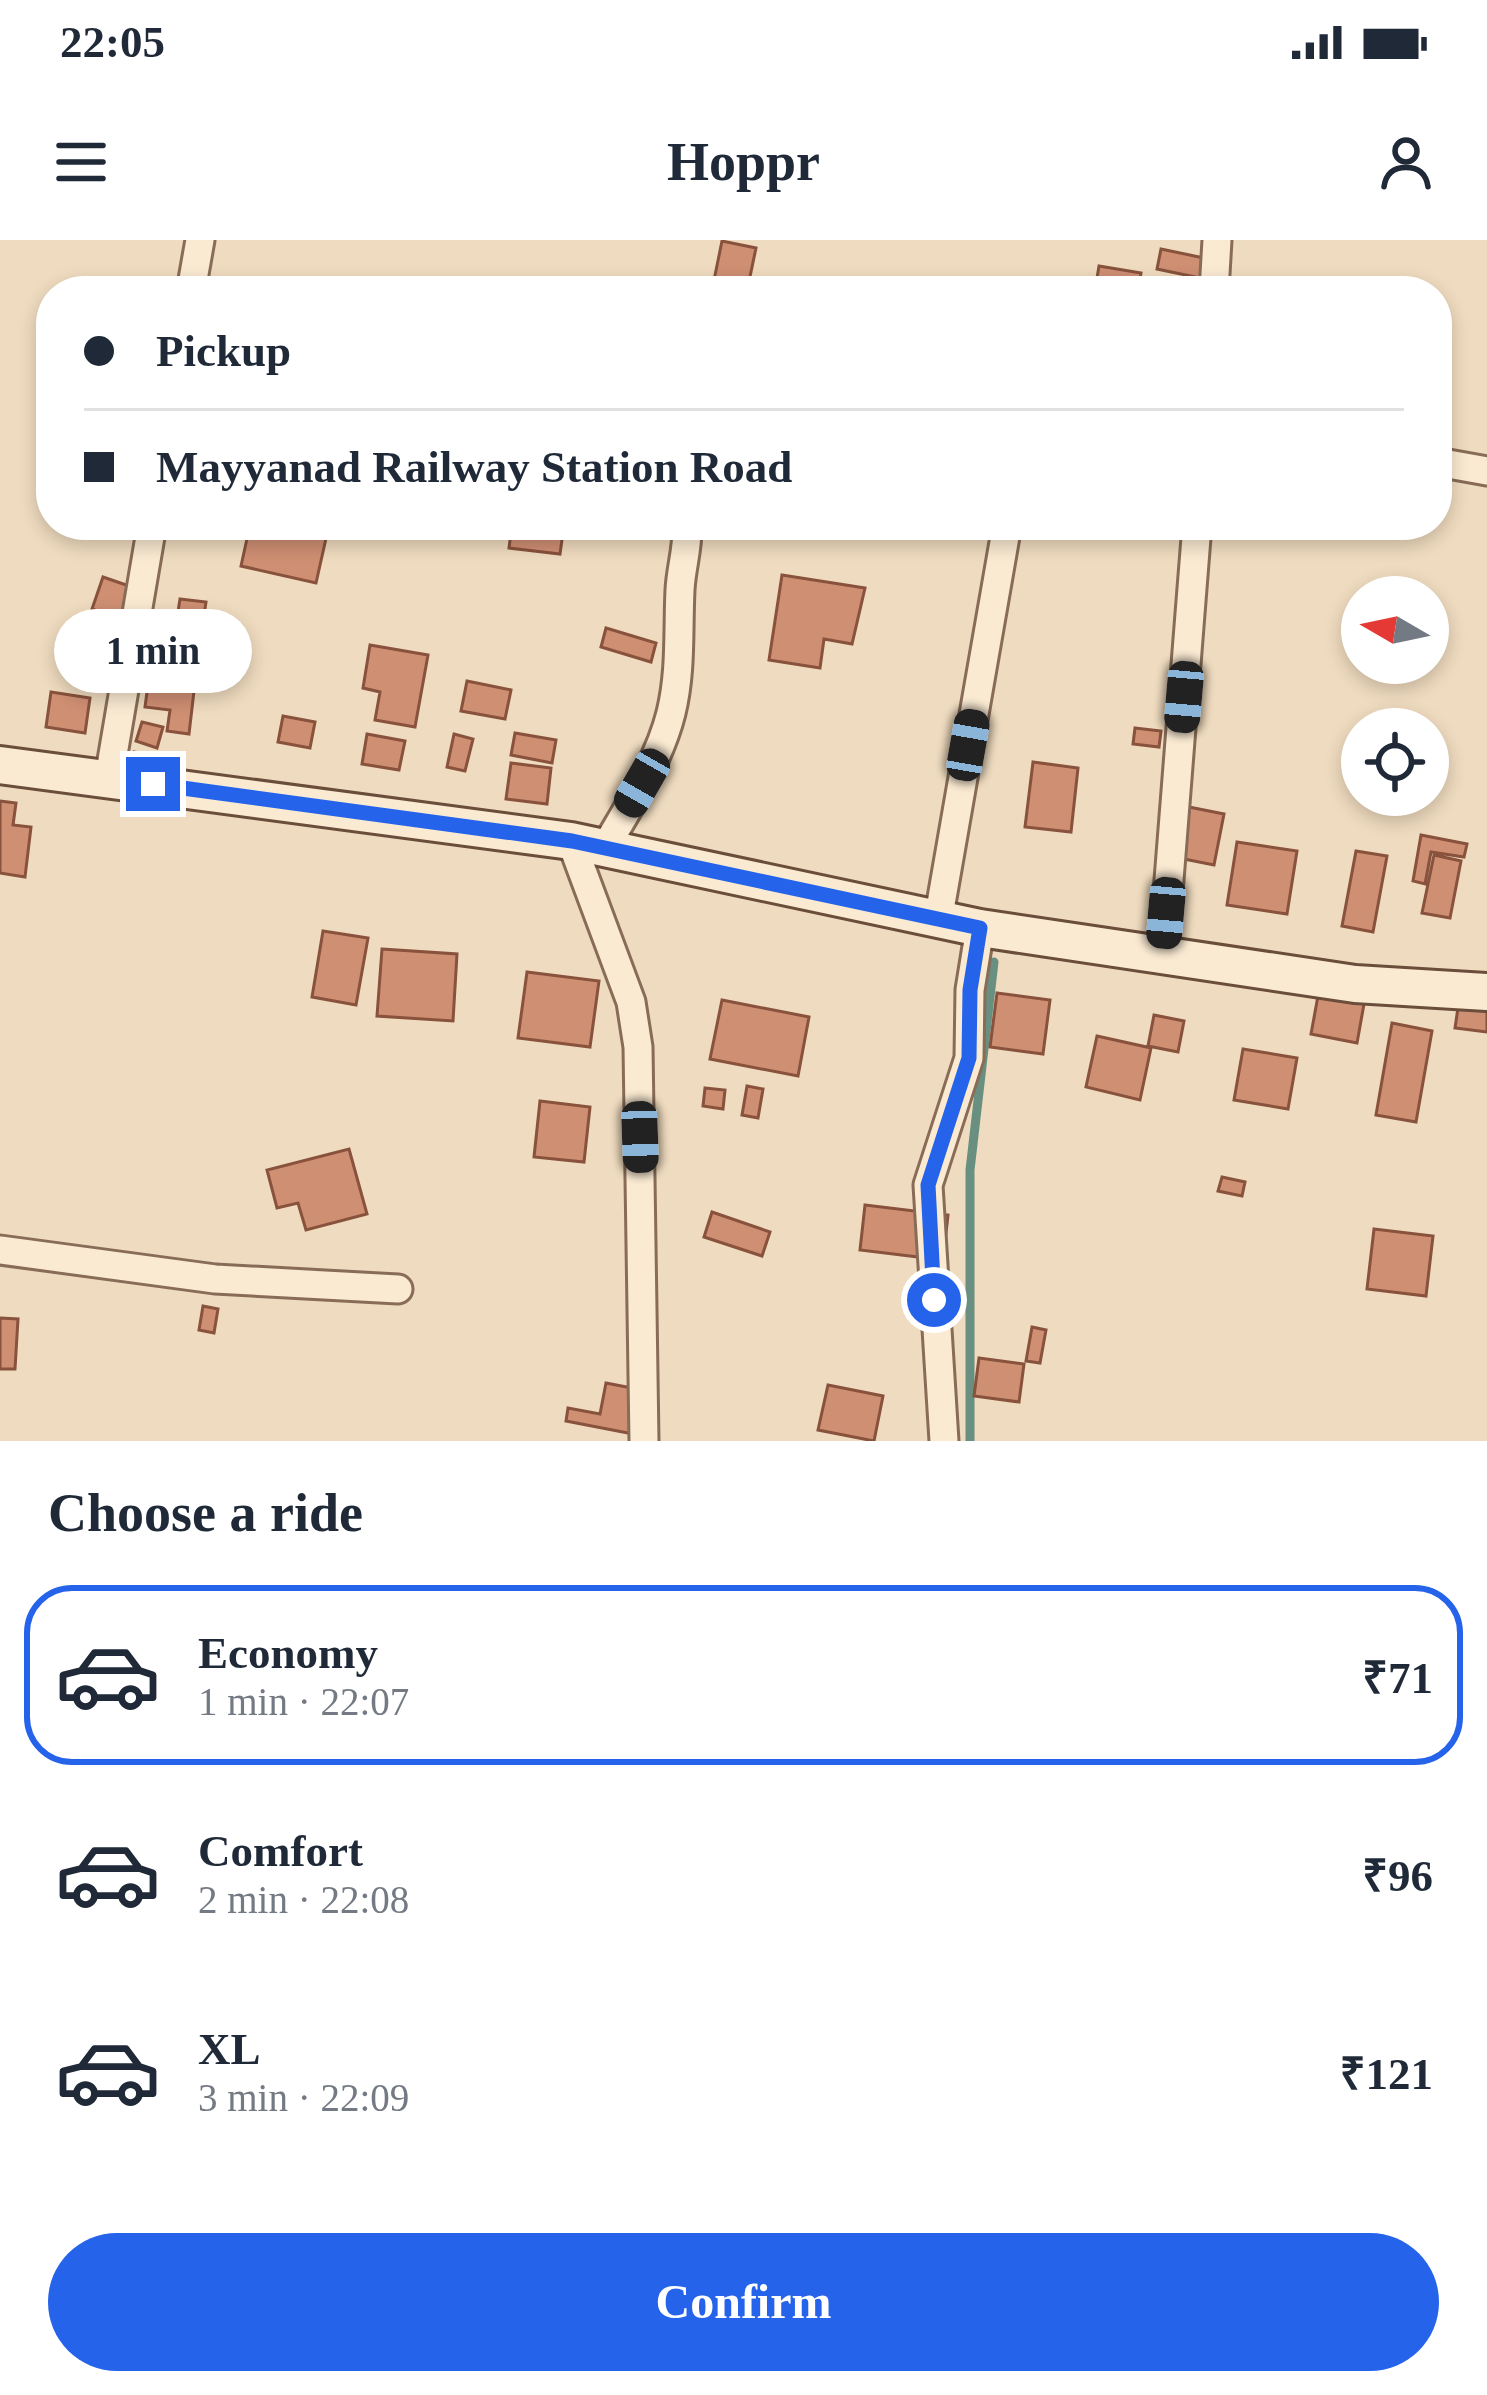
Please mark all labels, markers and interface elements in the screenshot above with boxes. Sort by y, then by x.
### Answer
text: 22:05 [60,17,165,67]
icon: menu [48,129,114,195]
icon: person [1373,129,1439,195]
text: Hoppr [667,132,820,192]
text: Pickup [156,326,291,376]
text: Mayyanad Railway Station Road [156,442,792,492]
north arrow [1341,576,1449,684]
map controls [1341,576,1449,816]
callout: 1 min [54,610,252,694]
text: 1 min [106,629,200,672]
car [1163,660,1205,734]
car [944,706,992,784]
button: locate [1341,708,1449,816]
car [608,743,676,823]
route end [126,757,180,811]
car [1145,876,1187,950]
car [621,1100,659,1174]
route start [907,1273,961,1327]
text: Choose a ride [48,1483,363,1543]
icon: car [54,1621,162,1729]
text: Economy [198,1628,378,1678]
text: ₹71 [1362,1653,1433,1703]
text: 1 min · 22:07 [198,1680,409,1723]
icon: car [54,1819,162,1927]
text: Comfort [198,1826,363,1876]
text: ₹96 [1362,1851,1433,1901]
text: 2 min · 22:08 [198,1878,409,1921]
icon: car [54,2017,162,2125]
text: XL [198,2024,261,2074]
text: ₹121 [1340,2049,1433,2099]
text: 3 min · 22:09 [198,2076,409,2119]
button: Confirm [48,2233,1439,2371]

